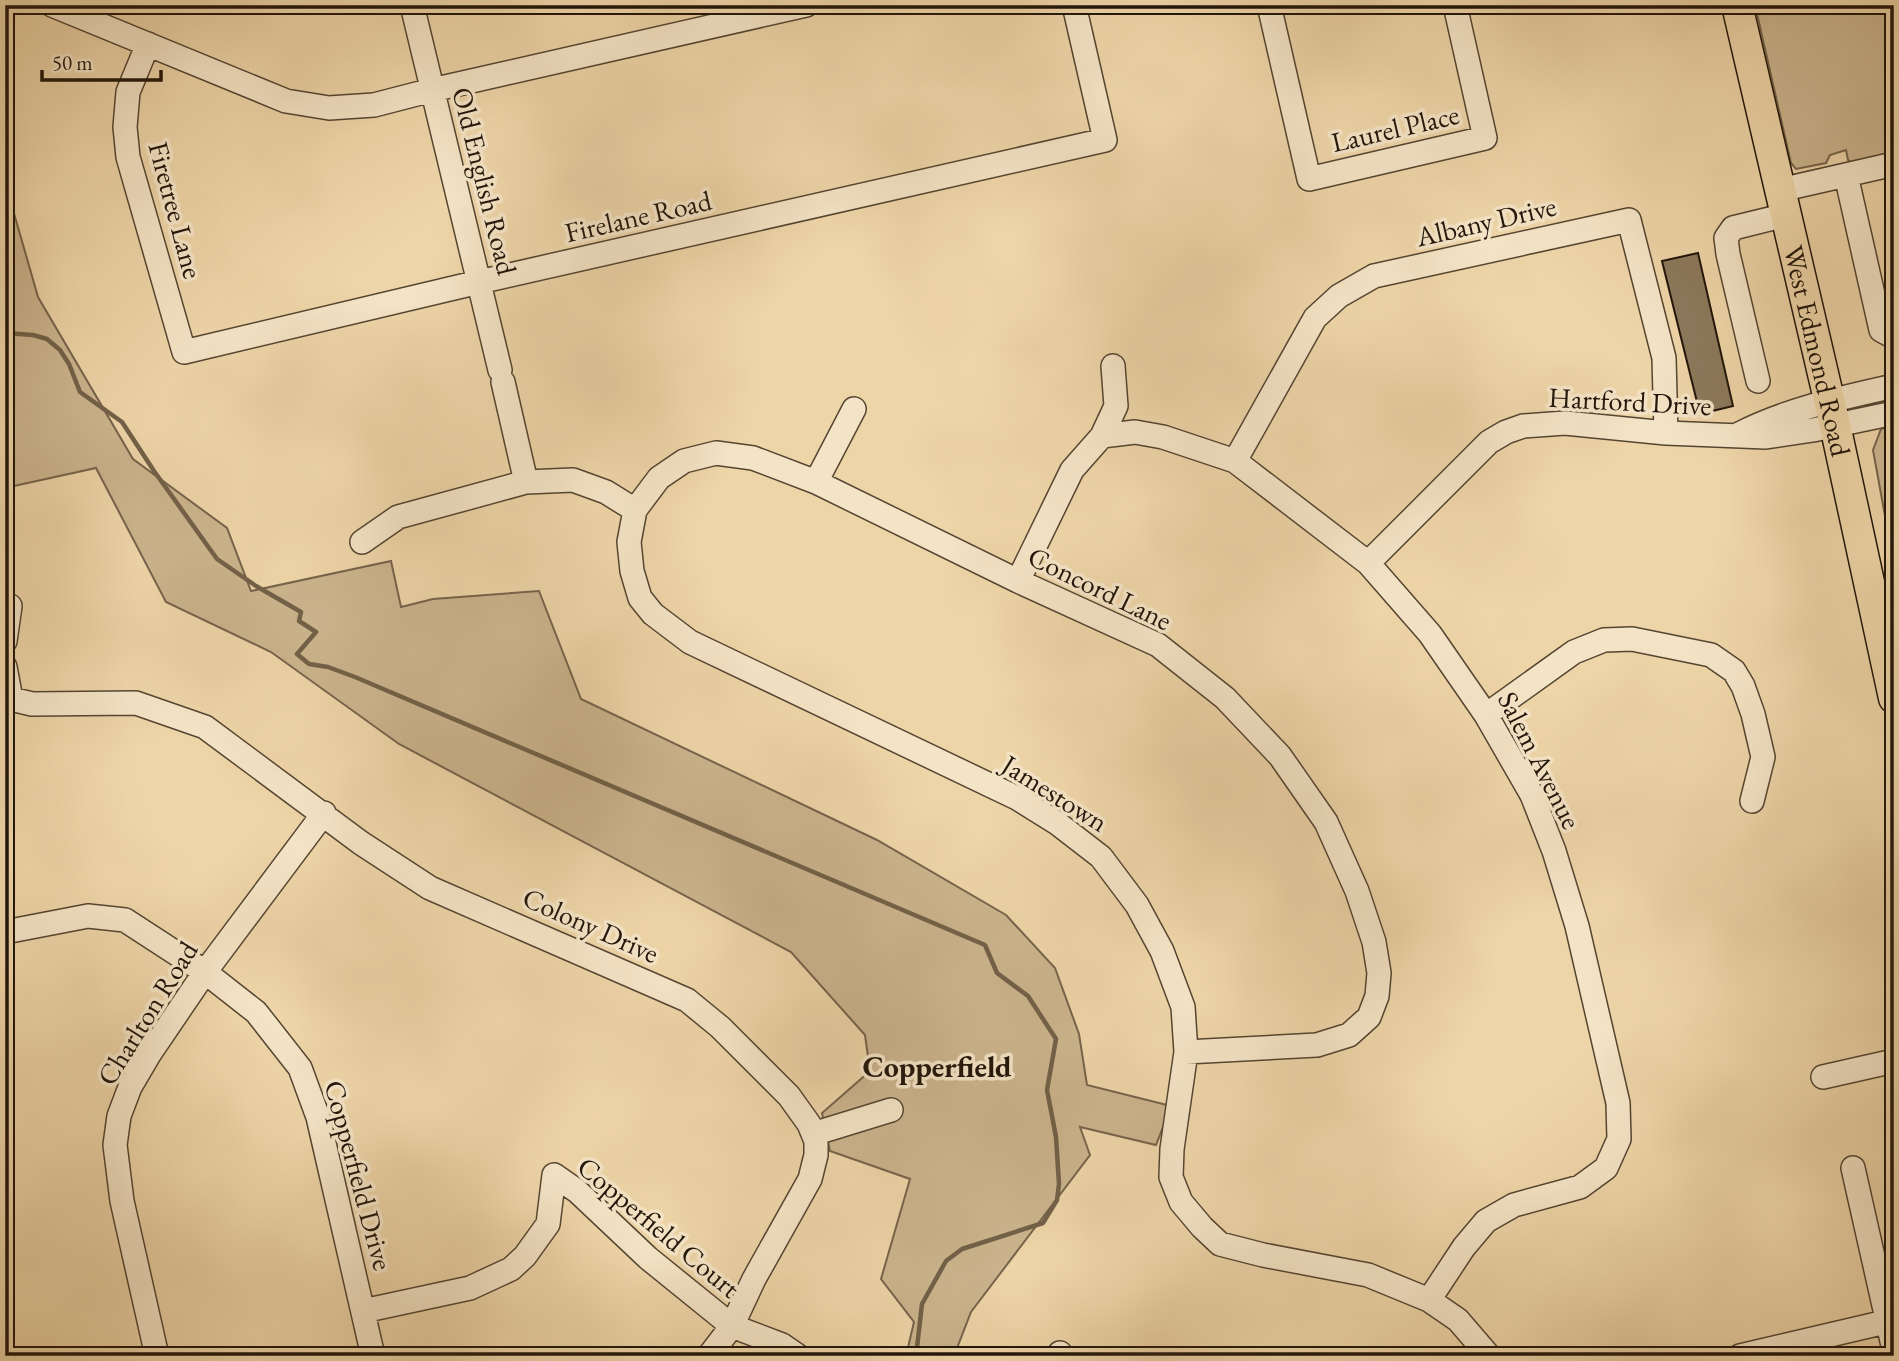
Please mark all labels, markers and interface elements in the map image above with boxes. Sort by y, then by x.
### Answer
scale bar [42,38,161,82]
text: 50 m [52,49,93,76]
street label: Old English Road [444,84,526,279]
street label: Laurel Place [1328,96,1462,160]
street label: Firetree Lane [140,138,212,282]
street label: Firelane Road [561,181,716,250]
street label: Albany Drive [1412,187,1560,255]
street label: West Edmond Road [1776,242,1859,460]
street label: Hartford Drive [1548,379,1712,423]
street label: Concord Lane [1022,538,1178,638]
street label: Salem Avenue [1490,685,1590,835]
street label: Jamestown [993,745,1115,840]
street label: Colony Drive [517,879,665,971]
street label: Charlton Road [88,934,206,1092]
district label: Copperfield [862,1047,1012,1086]
street label: Copperfield Drive [316,1076,402,1274]
street label: Copperfield Court [570,1148,748,1306]

